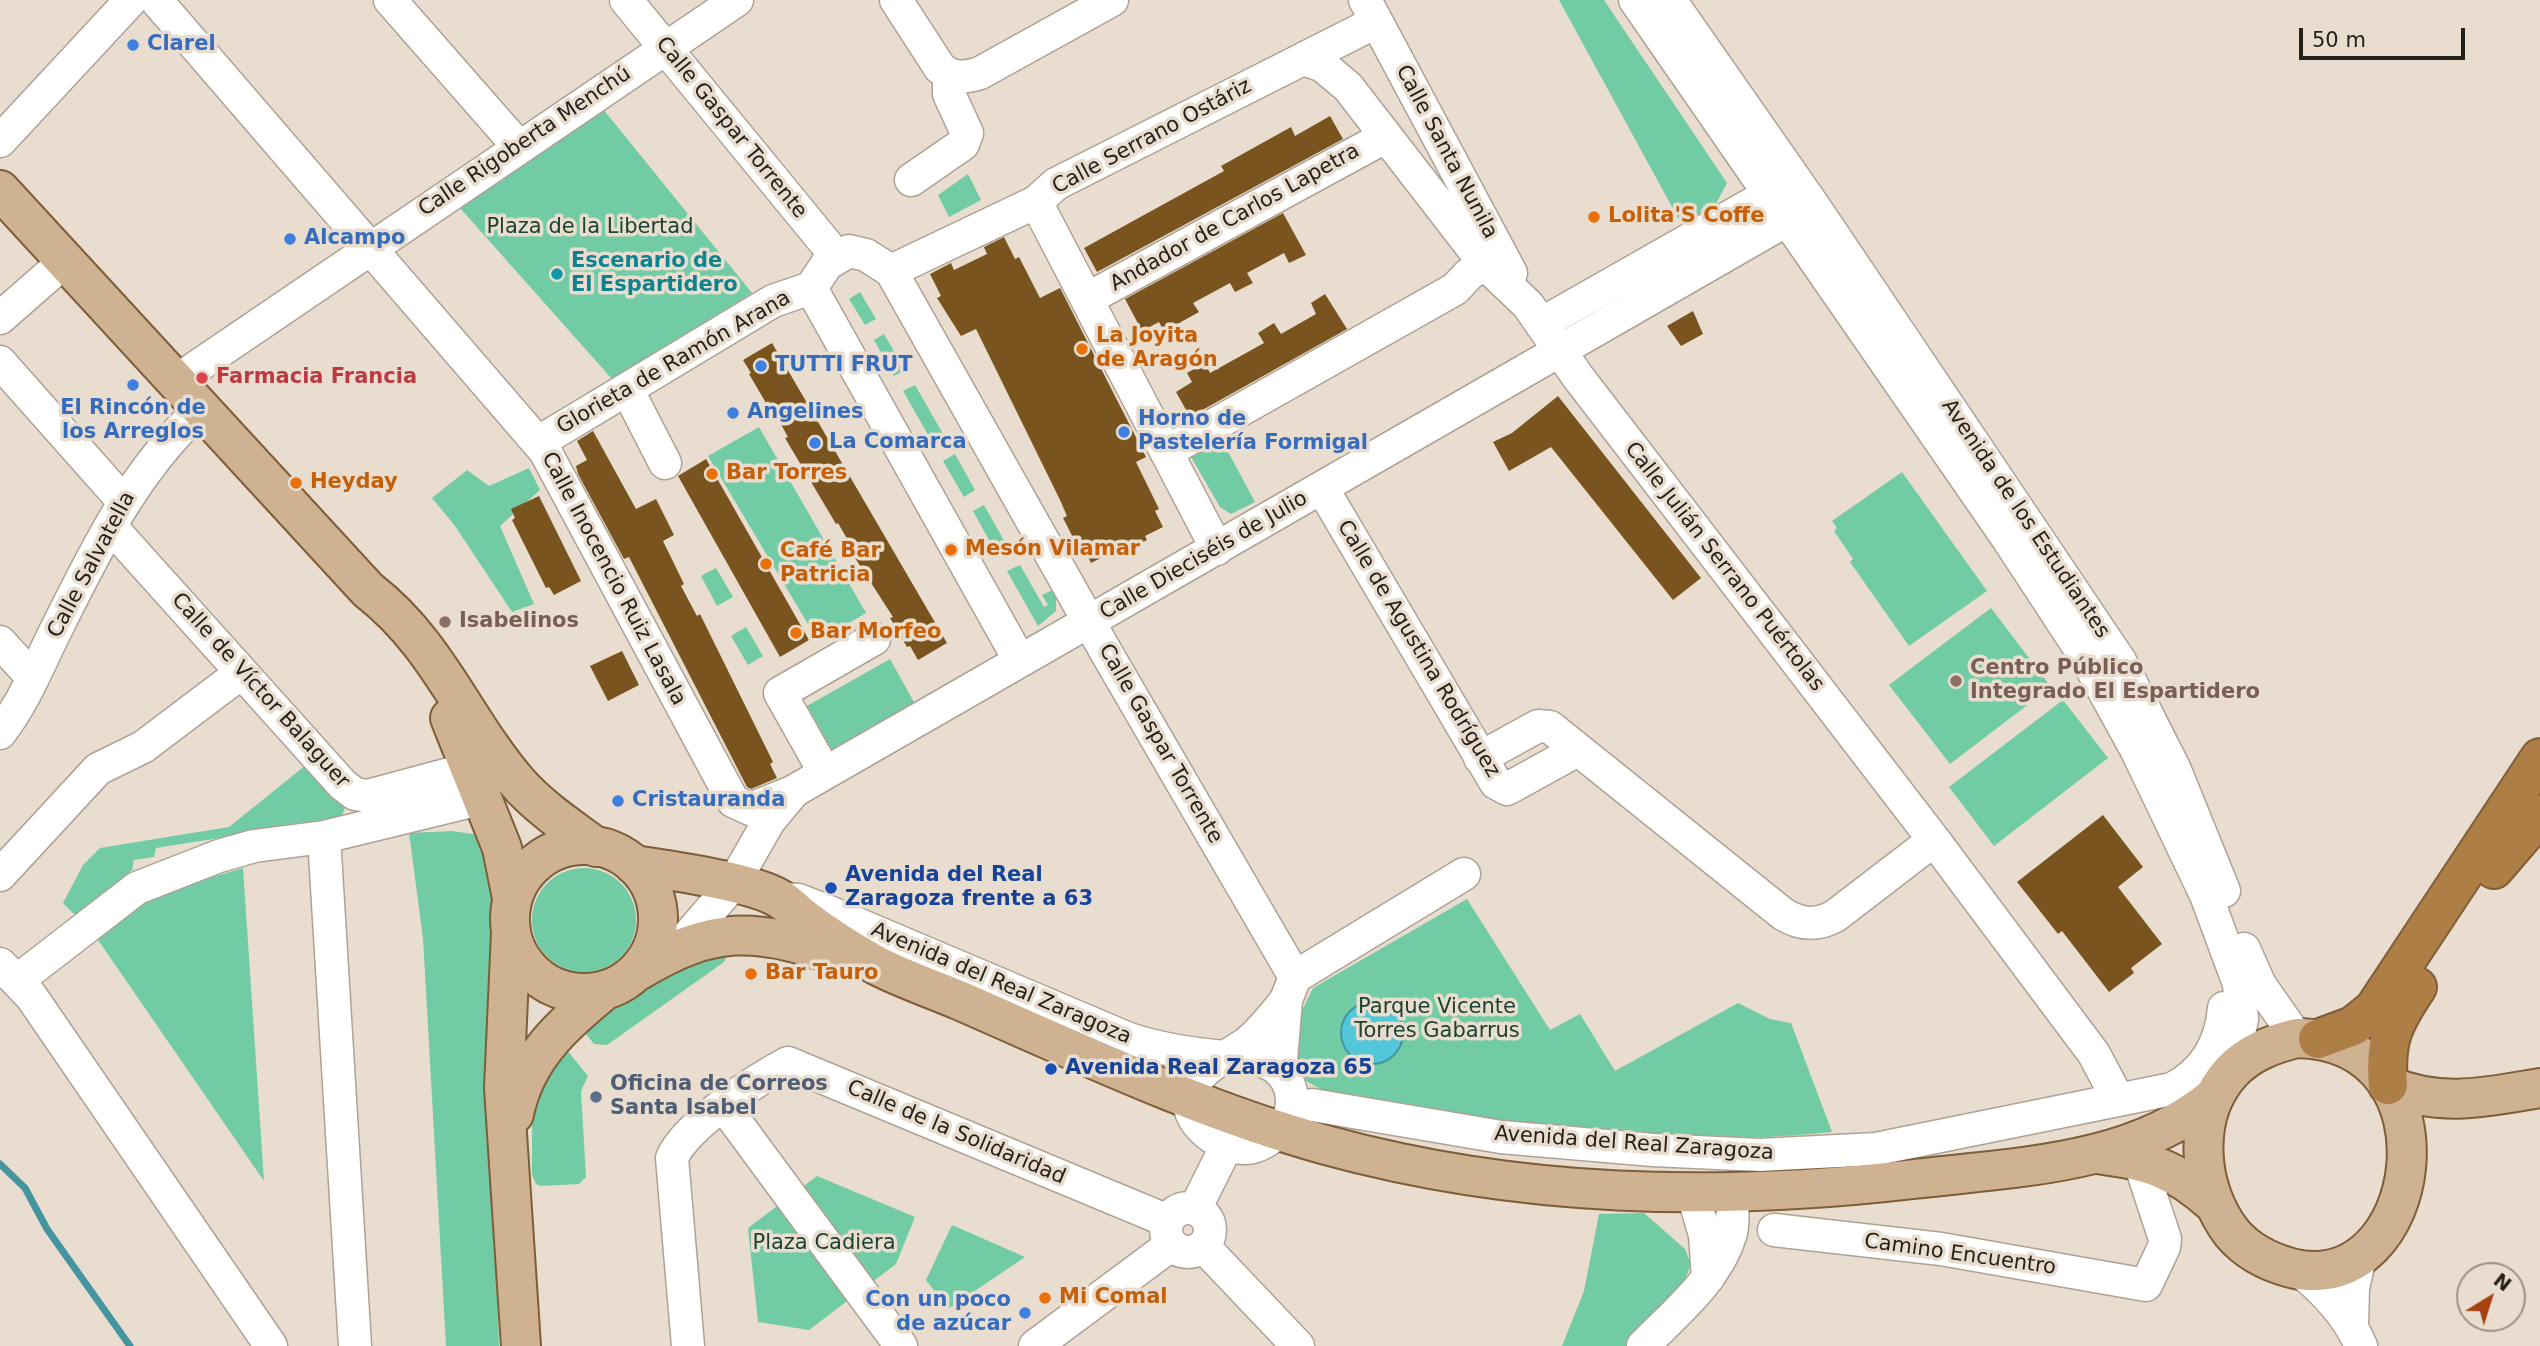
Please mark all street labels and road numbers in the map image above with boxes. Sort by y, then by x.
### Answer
street label: Calle Gaspar Torrente [650,32,812,224]
street label: Calle Rigoberta Menchú [414,61,636,223]
street label: Calle Santa Nunila [1390,61,1502,243]
street label: Calle Serrano Ostáriz [1048,74,1256,200]
street label: Andador de Carlos Lapetra [1106,139,1364,297]
street label: Glorieta de Ramón Arana [553,286,795,440]
street label: Avenida de los Estudiantes [1935,395,2115,643]
street label: Calle Julián Serrano Puértolas [1619,437,1829,697]
street label: Calle Inocencio Ruiz Lasala [535,448,691,710]
street label: Calle Dieciséis de Julio [1096,486,1312,626]
street label: Calle Salvatella [43,488,141,642]
street label: Calle de Agustina Rodríguez [1331,516,1505,782]
street label: Calle de Víctor Balaguer [166,588,354,794]
street label: Calle Gaspar Torrente [1093,640,1227,848]
street label: Avenida del Real Zaragoza [867,918,1135,1050]
street label: Calle de la Solidaridad [843,1075,1069,1191]
street label: Avenida del Real Zaragoza [1493,1122,1775,1166]
street label: Camino Encuentro [1862,1229,2058,1281]

